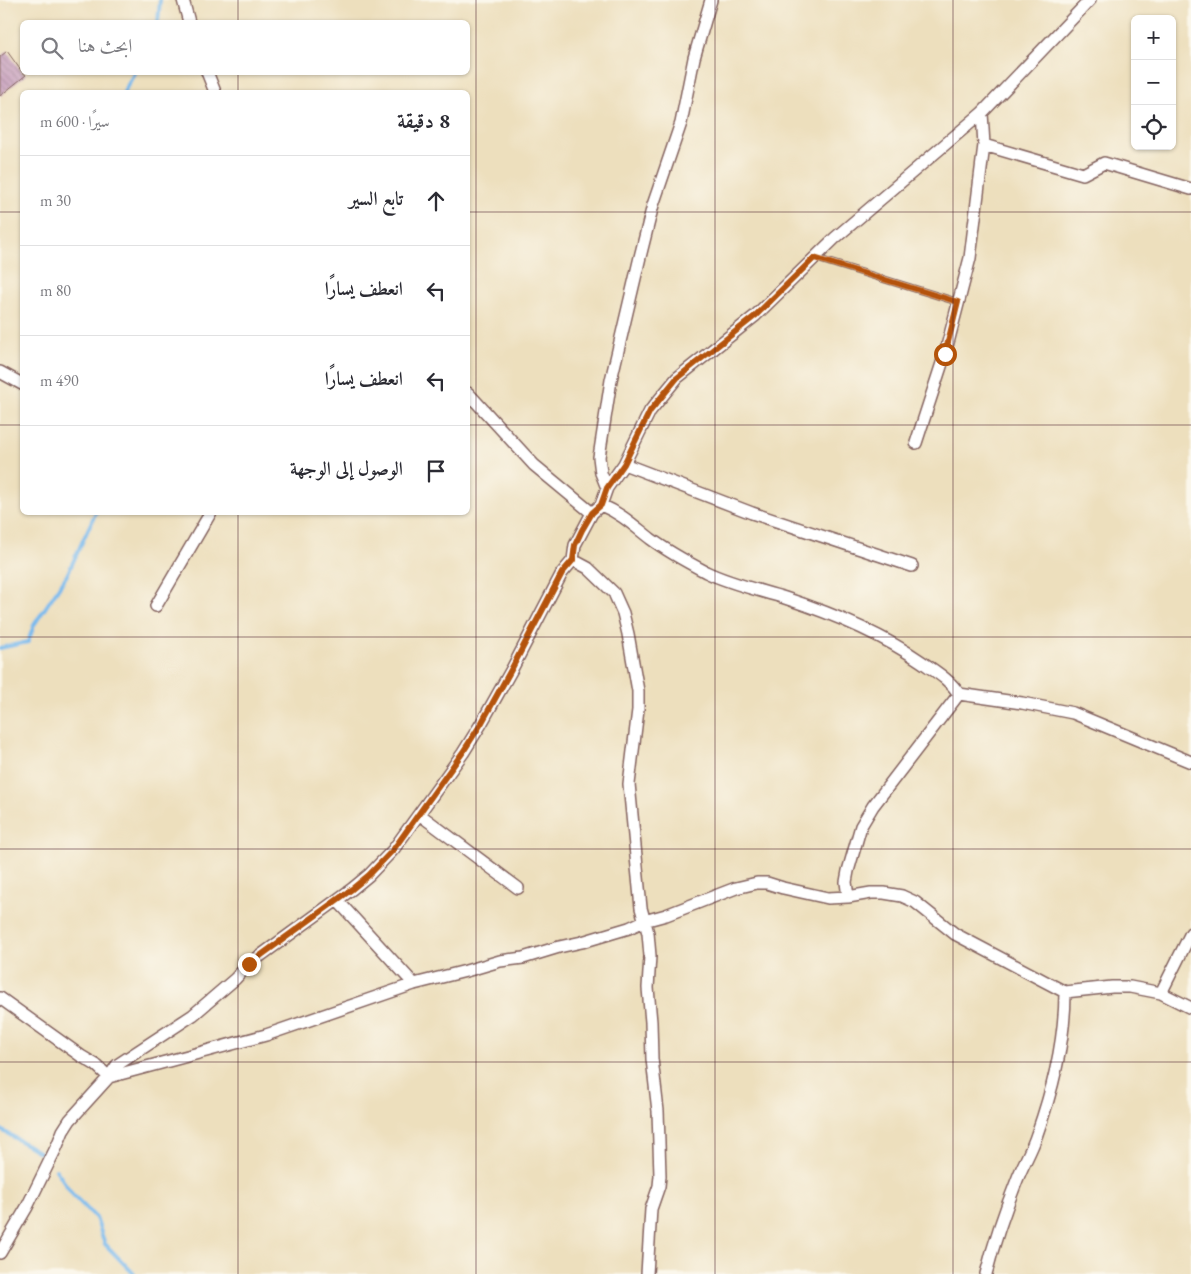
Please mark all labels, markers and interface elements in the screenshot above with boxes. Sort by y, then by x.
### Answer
map controls [1131,15,1176,150]
button: + [1131,15,1176,60]
search box [20,20,470,75]
text: ابحث هنا [78,33,132,58]
icon: search [38,34,66,62]
button: − [1131,60,1176,105]
button: locate [1131,105,1176,150]
text: 8 دقيقة [397,107,450,134]
text: سيرًا · 600 m [40,111,110,132]
text: تابع السير [349,186,403,211]
icon: ahead [422,187,450,215]
text: 30 m [40,190,71,211]
text: انعطف يسارًا [325,276,403,301]
icon: left [422,277,450,305]
text: 80 m [40,280,71,301]
route start [934,343,957,366]
text: انعطف يسارًا [325,366,403,391]
icon: left [422,367,450,395]
text: 490 m [40,370,79,391]
text: الوصول إلى الوجهة [290,456,403,481]
icon: arrive [422,457,450,485]
route end [238,953,261,976]

